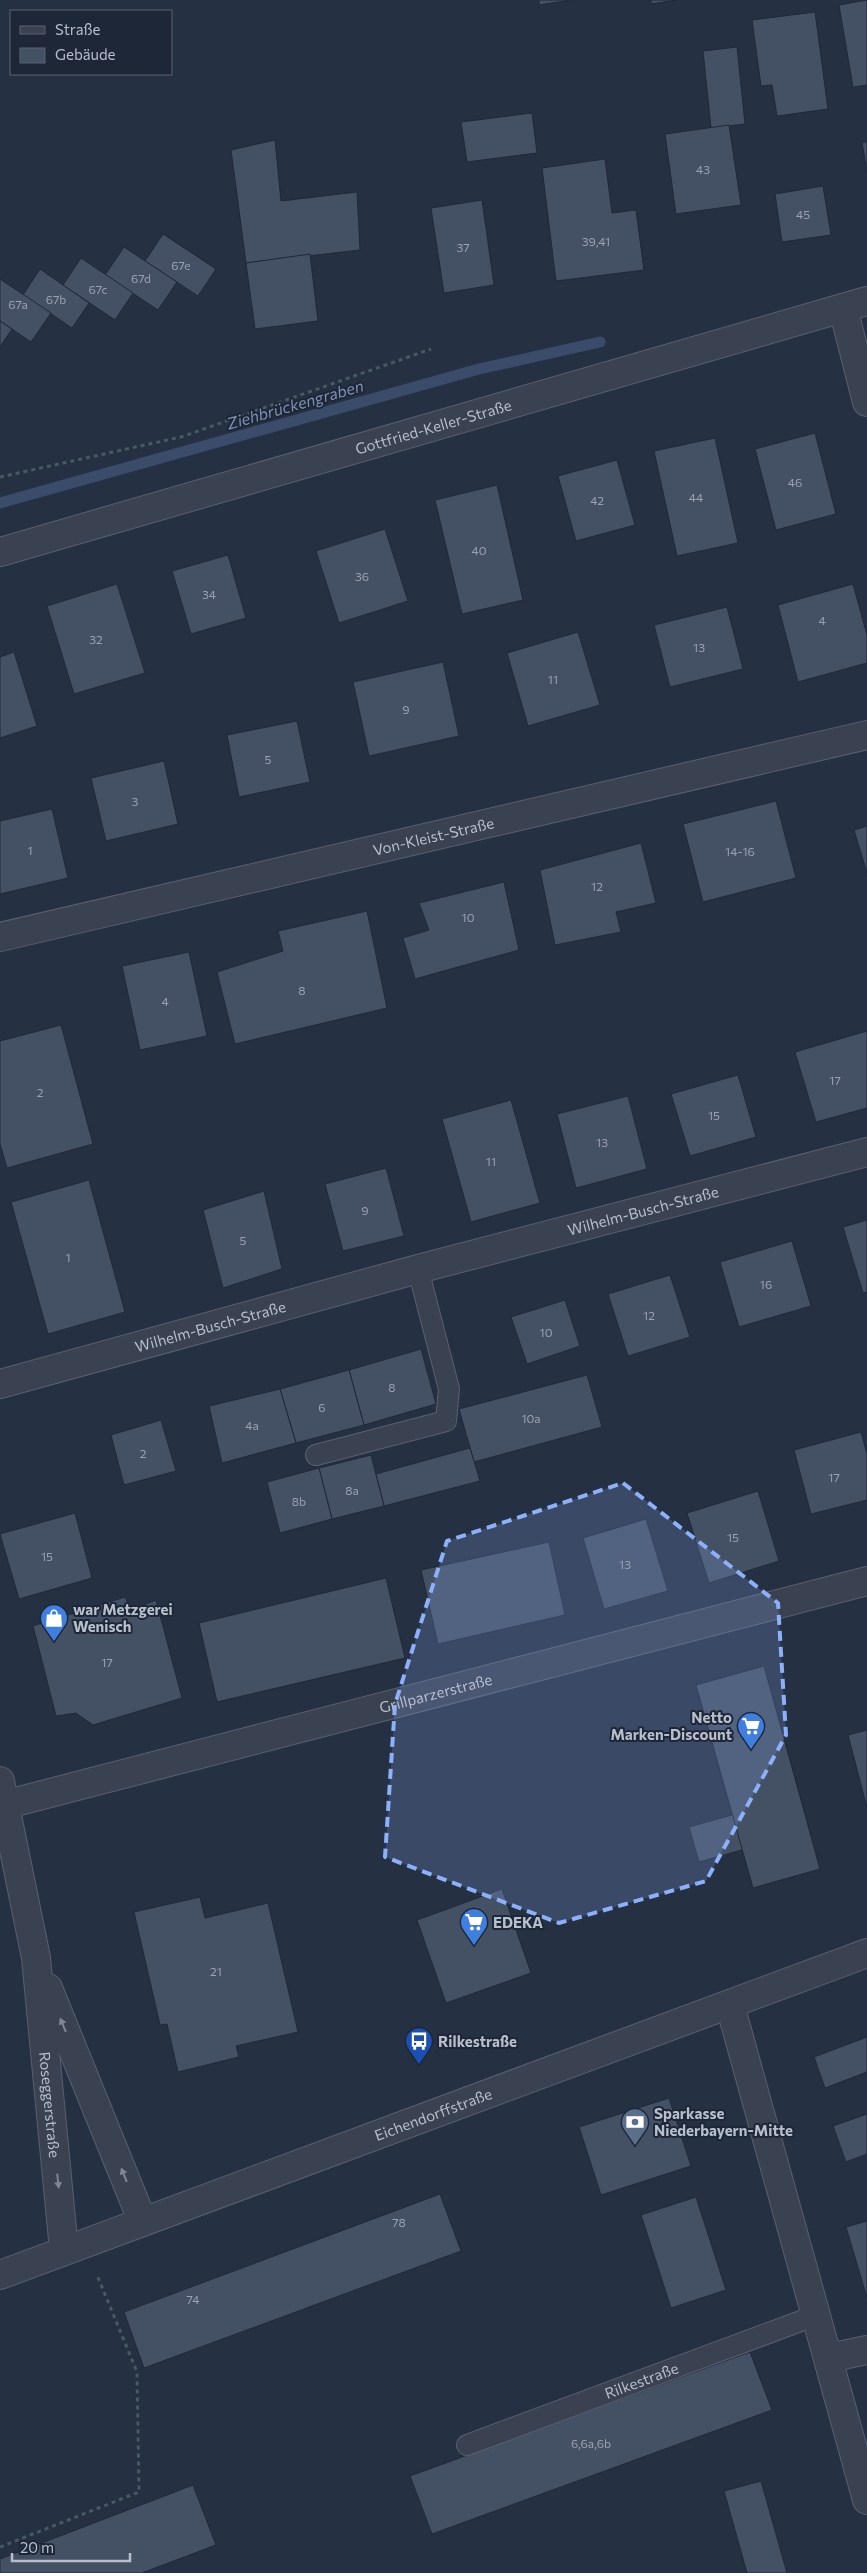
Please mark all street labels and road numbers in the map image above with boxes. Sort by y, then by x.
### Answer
street label: Gottfried-Keller-Straße [353,395,513,458]
street label: Von-Kleist-Straße [371,813,496,859]
street label: Wilhelm-Busch-Straße [565,1182,721,1239]
street label: Wilhelm-Busch-Straße [133,1297,288,1355]
street label: Grillparzerstraße [377,1670,494,1716]
street label: Roseggerstraße [36,2051,64,2159]
street label: Eichendorffstraße [372,2084,494,2144]
street label: Rilkestraße [602,2358,681,2402]

